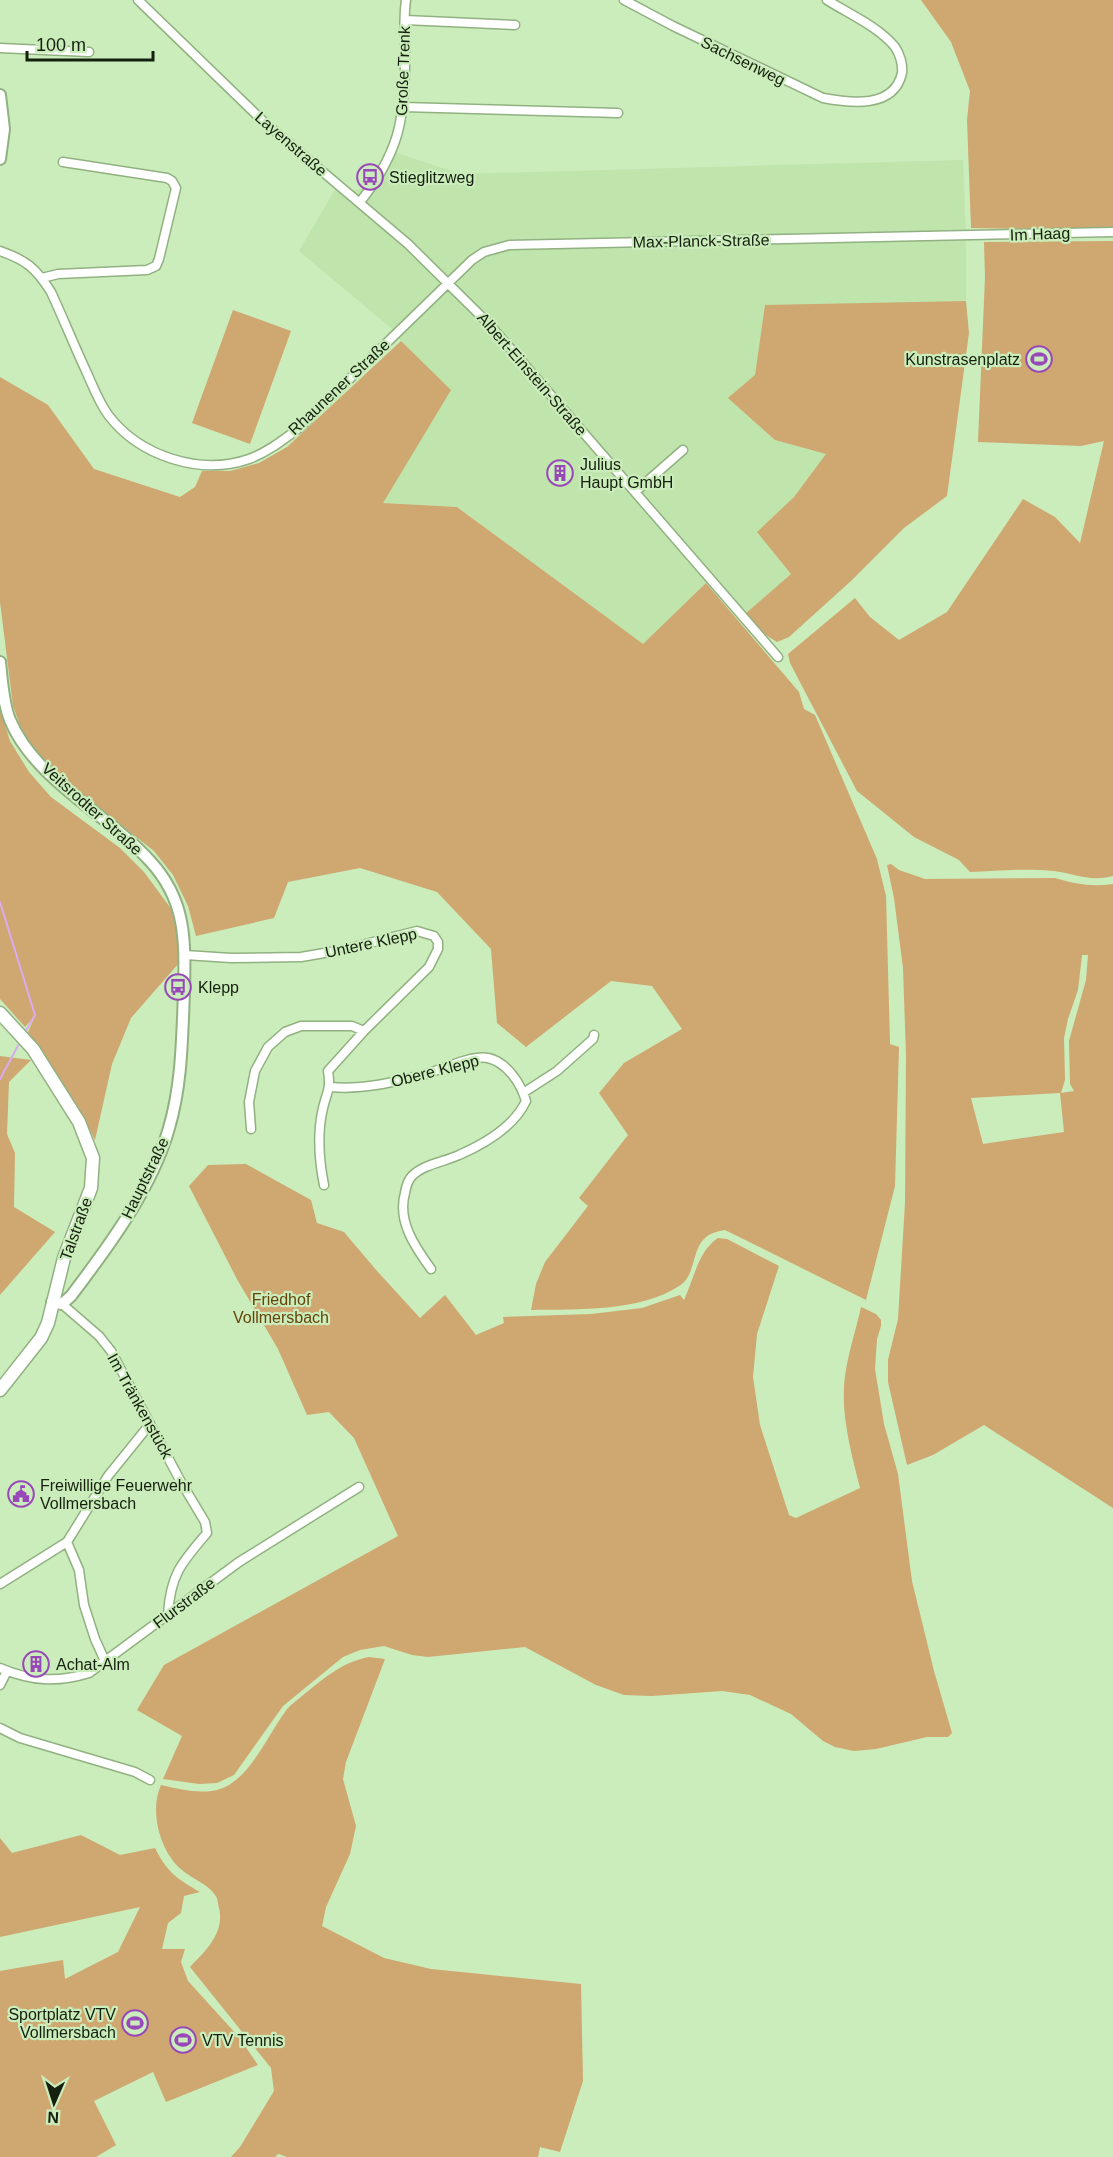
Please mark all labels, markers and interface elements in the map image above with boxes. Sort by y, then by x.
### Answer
scale bar [27,24,153,62]
street label: Große Trenk [393,25,413,116]
street label: Sachsenweg [698,33,788,89]
text: 100 m [36,35,86,55]
street label: Layenstraße [252,108,330,180]
bus stop icon: Stieglitzweg [355,162,385,192]
place label: Stieglitzweg [389,169,474,186]
street label: Im Haag [1009,224,1071,244]
street label: Max-Planck-Straße [632,231,770,251]
street label: Albert-Einstein-Straße [474,309,590,439]
street label: Rhaunener Straße [285,336,393,438]
sports icon: Kunstrasenplatz [1024,344,1054,374]
place label: Kunstrasenplatz [905,351,1020,368]
place label: Julius Haupt GmbH [580,456,673,491]
building icon: Julius Haupt GmbH [545,458,575,488]
street label: Veitsrodter Straße [38,760,146,859]
street label: Untere Klepp [324,925,419,961]
bus stop icon: Klepp [163,972,193,1002]
place label: Klepp [198,979,239,996]
street label: Obere Klepp [389,1052,481,1090]
street label: Hauptstraße [118,1135,172,1221]
street label: Talstraße [57,1195,95,1263]
park label: Friedhof Vollmersbach [233,1291,329,1326]
street label: Im Tränkenstück [104,1351,176,1462]
place label: Freiwillige Feuerwehr Vollmersbach [40,1477,193,1512]
public building icon: Freiwillige Feuerwehr Vollmersbach [6,1479,36,1509]
street label: Flurstraße [150,1574,218,1632]
building icon: Achat-Alm [21,1649,51,1679]
place label: Achat-Alm [56,1656,130,1673]
place label: Sportplatz VTV Vollmersbach [8,2006,116,2041]
sports icon: Sportplatz VTV Vollmersbach [120,2008,150,2038]
sports icon: VTV Tennis [168,2025,198,2055]
place label: VTV Tennis [202,2032,284,2049]
north arrow [24,2073,84,2133]
text: N [47,2109,59,2126]

